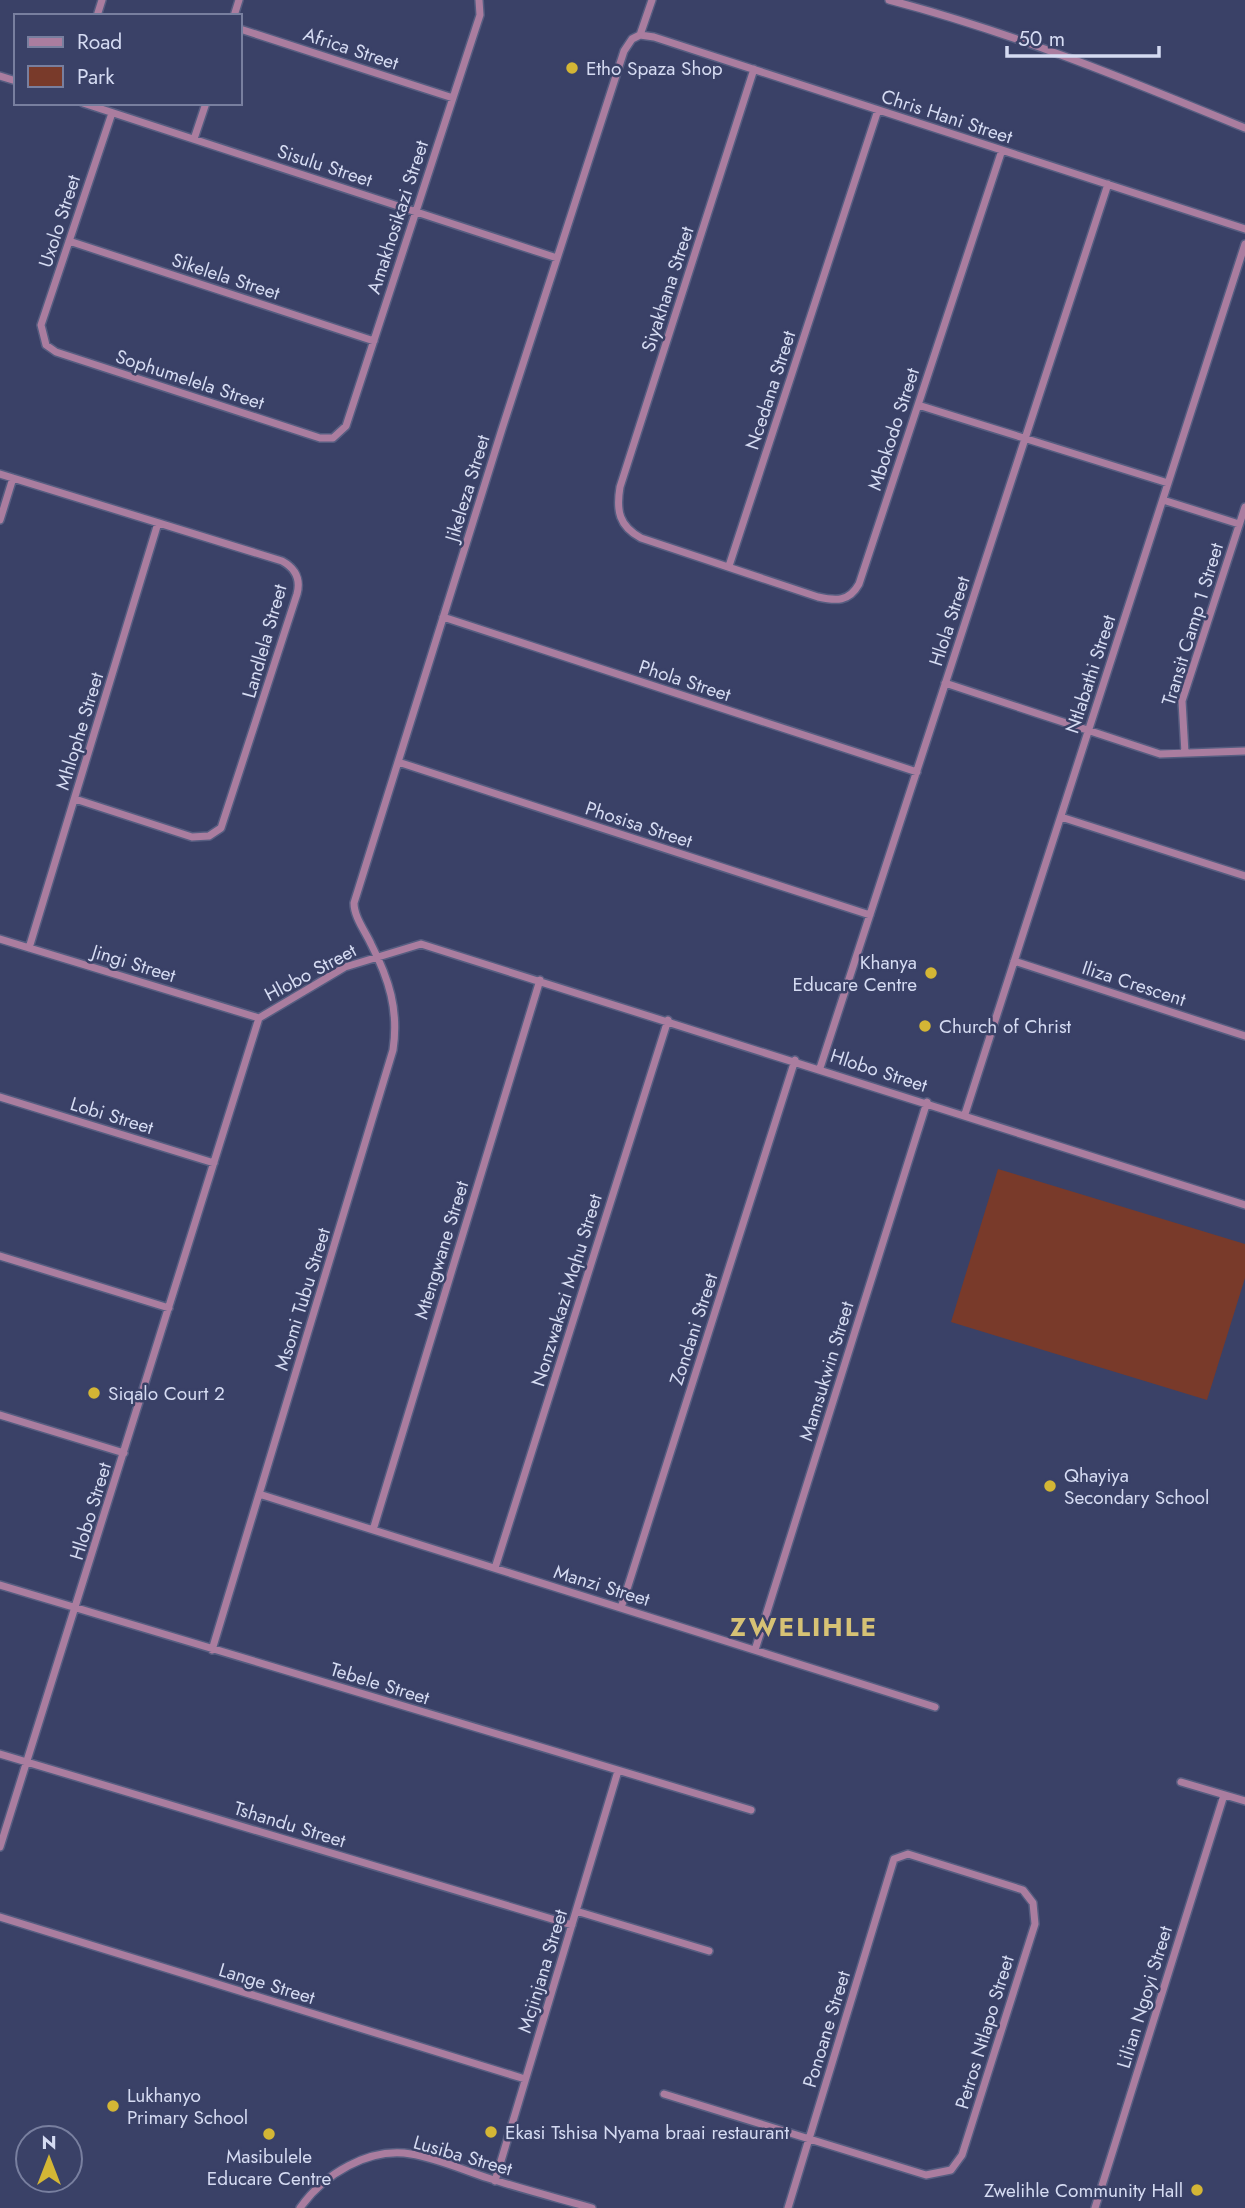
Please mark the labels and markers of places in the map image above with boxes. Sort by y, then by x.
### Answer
place label: Etho Spaza Shop [586,55,723,82]
marker: Etho Spaza Shop [564,60,580,76]
place label: Khanya Educare Centre [792,949,917,998]
marker: Khanya Educare Centre [923,965,939,981]
place label: Church of Christ [939,1013,1072,1040]
marker: Church of Christ [917,1018,933,1034]
place label: Siqalo Court 2 [108,1380,225,1407]
marker: Siqalo Court 2 [86,1385,102,1401]
place label: Qhayiya Secondary School [1064,1462,1209,1511]
marker: Qhayiya Secondary School [1042,1478,1058,1494]
place label: Lukhanyo Primary School [127,2082,248,2131]
marker: Lukhanyo Primary School [105,2098,121,2114]
place label: Ekasi Tshisa Nyama braai restaurant [505,2119,789,2146]
marker: Ekasi Tshisa Nyama braai restaurant [483,2124,499,2140]
marker: Masibulele Educare Centre [261,2126,277,2142]
place label: Masibulele Educare Centre [207,2143,331,2192]
place label: Zwelihle Community Hall [984,2177,1183,2204]
marker: Zwelihle Community Hall [1189,2182,1205,2198]

